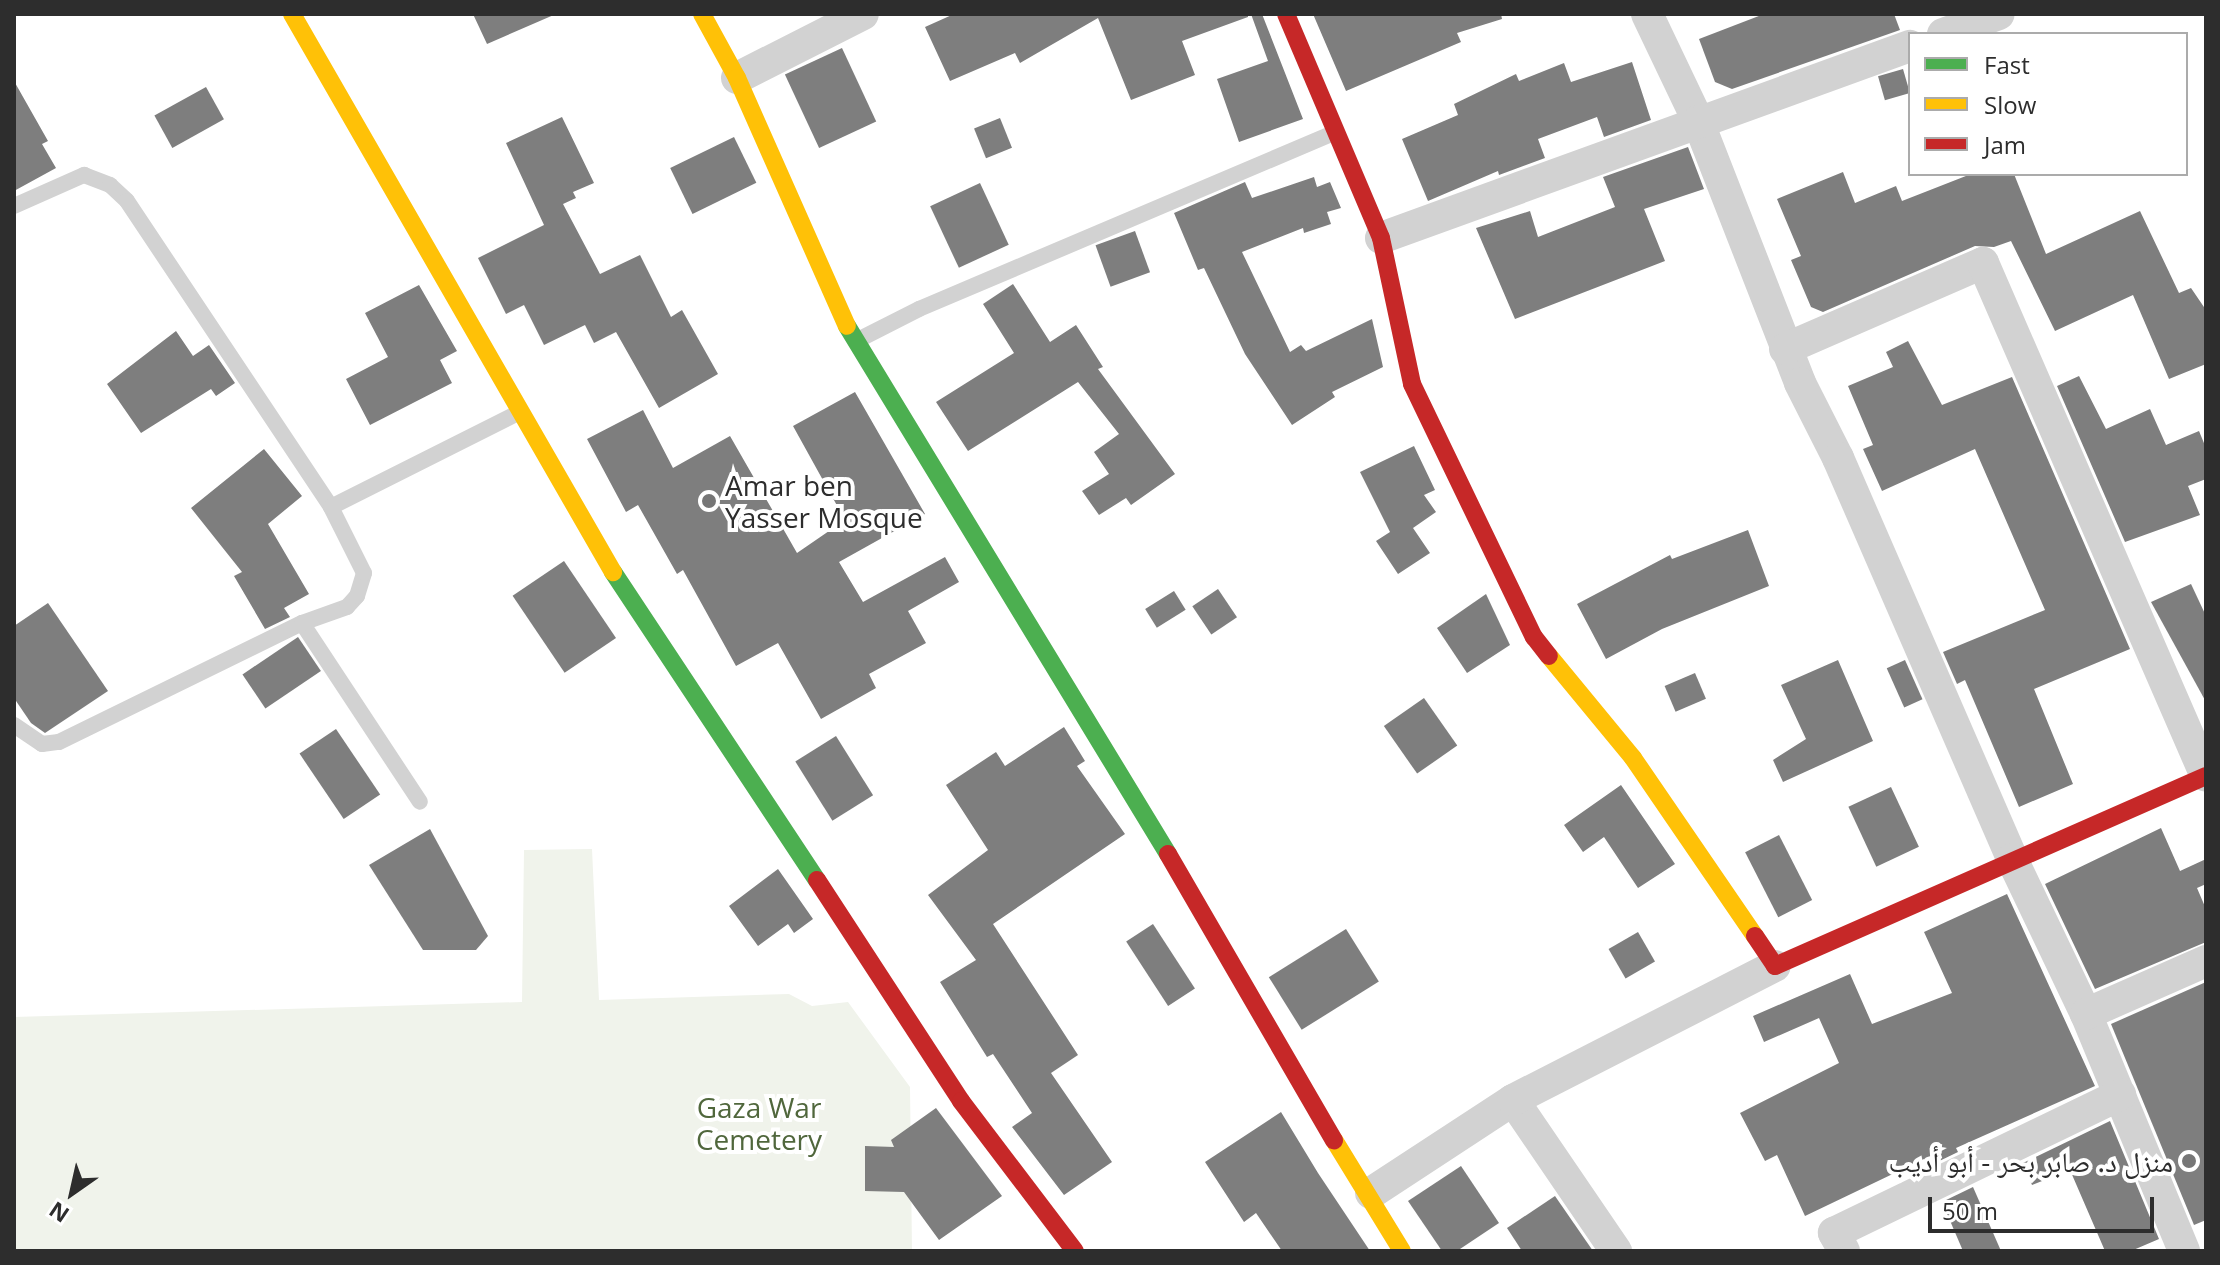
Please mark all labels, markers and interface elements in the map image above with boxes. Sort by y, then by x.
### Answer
legend [1908,32,2188,176]
text: Fast [1984,48,2030,81]
text: Slow [1984,88,2036,121]
text: Jam [1984,128,2026,161]
place label: Amar ben Yasser Mosque [725,468,923,534]
marker: Amar ben Yasser Mosque [700,492,718,510]
park label: Gaza War Cemetery [696,1090,822,1156]
place label: منزل د. صابر بحر - أبو أديب [1889,1144,2173,1178]
marker: منزل د. صابر بحر - أبو أديب [2180,1152,2198,1170]
north arrow [32,1153,112,1233]
scale bar [1932,1181,2158,1231]
text: 50 m [1942,1194,1998,1227]
text: N [43,1195,74,1230]

